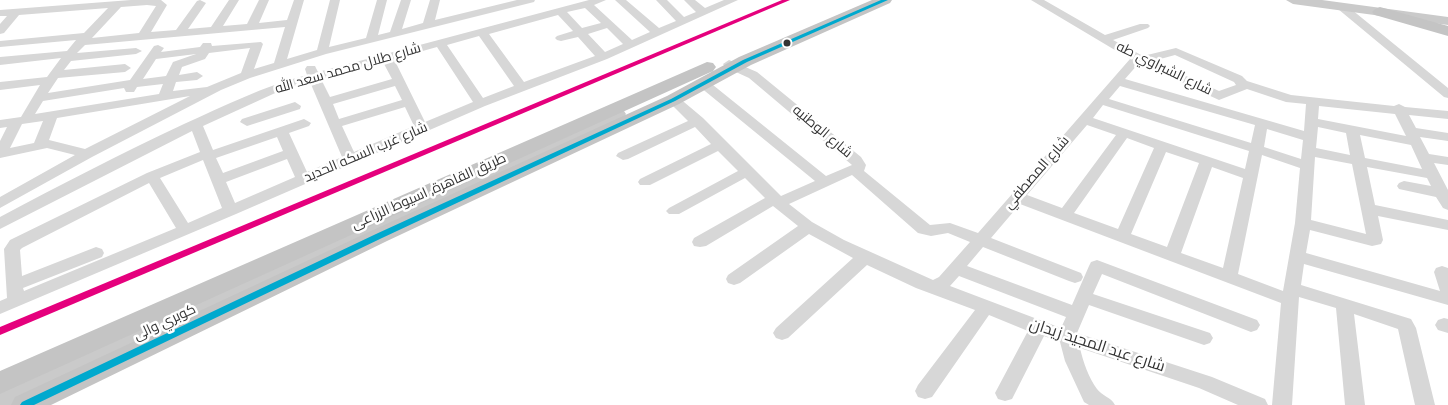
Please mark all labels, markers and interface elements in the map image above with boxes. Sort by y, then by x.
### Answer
unlabelled marker [782,38,792,48]
street label: شارع الشبراوي طه [1113,39,1215,99]
street label: شارع طلال محمد سعد الله [273,40,423,98]
street label: شارع الوطنيه [789,102,855,162]
street label: شارع غرب السكه الحديد [302,119,430,187]
street label: شارع المصطفي [1001,133,1073,213]
street label: طريق القاهرة, اسيوط الزراعى [349,150,509,234]
street label: كوبري والى [131,301,199,345]
street label: شارع عبد المجيد زيدان [1027,315,1167,377]

